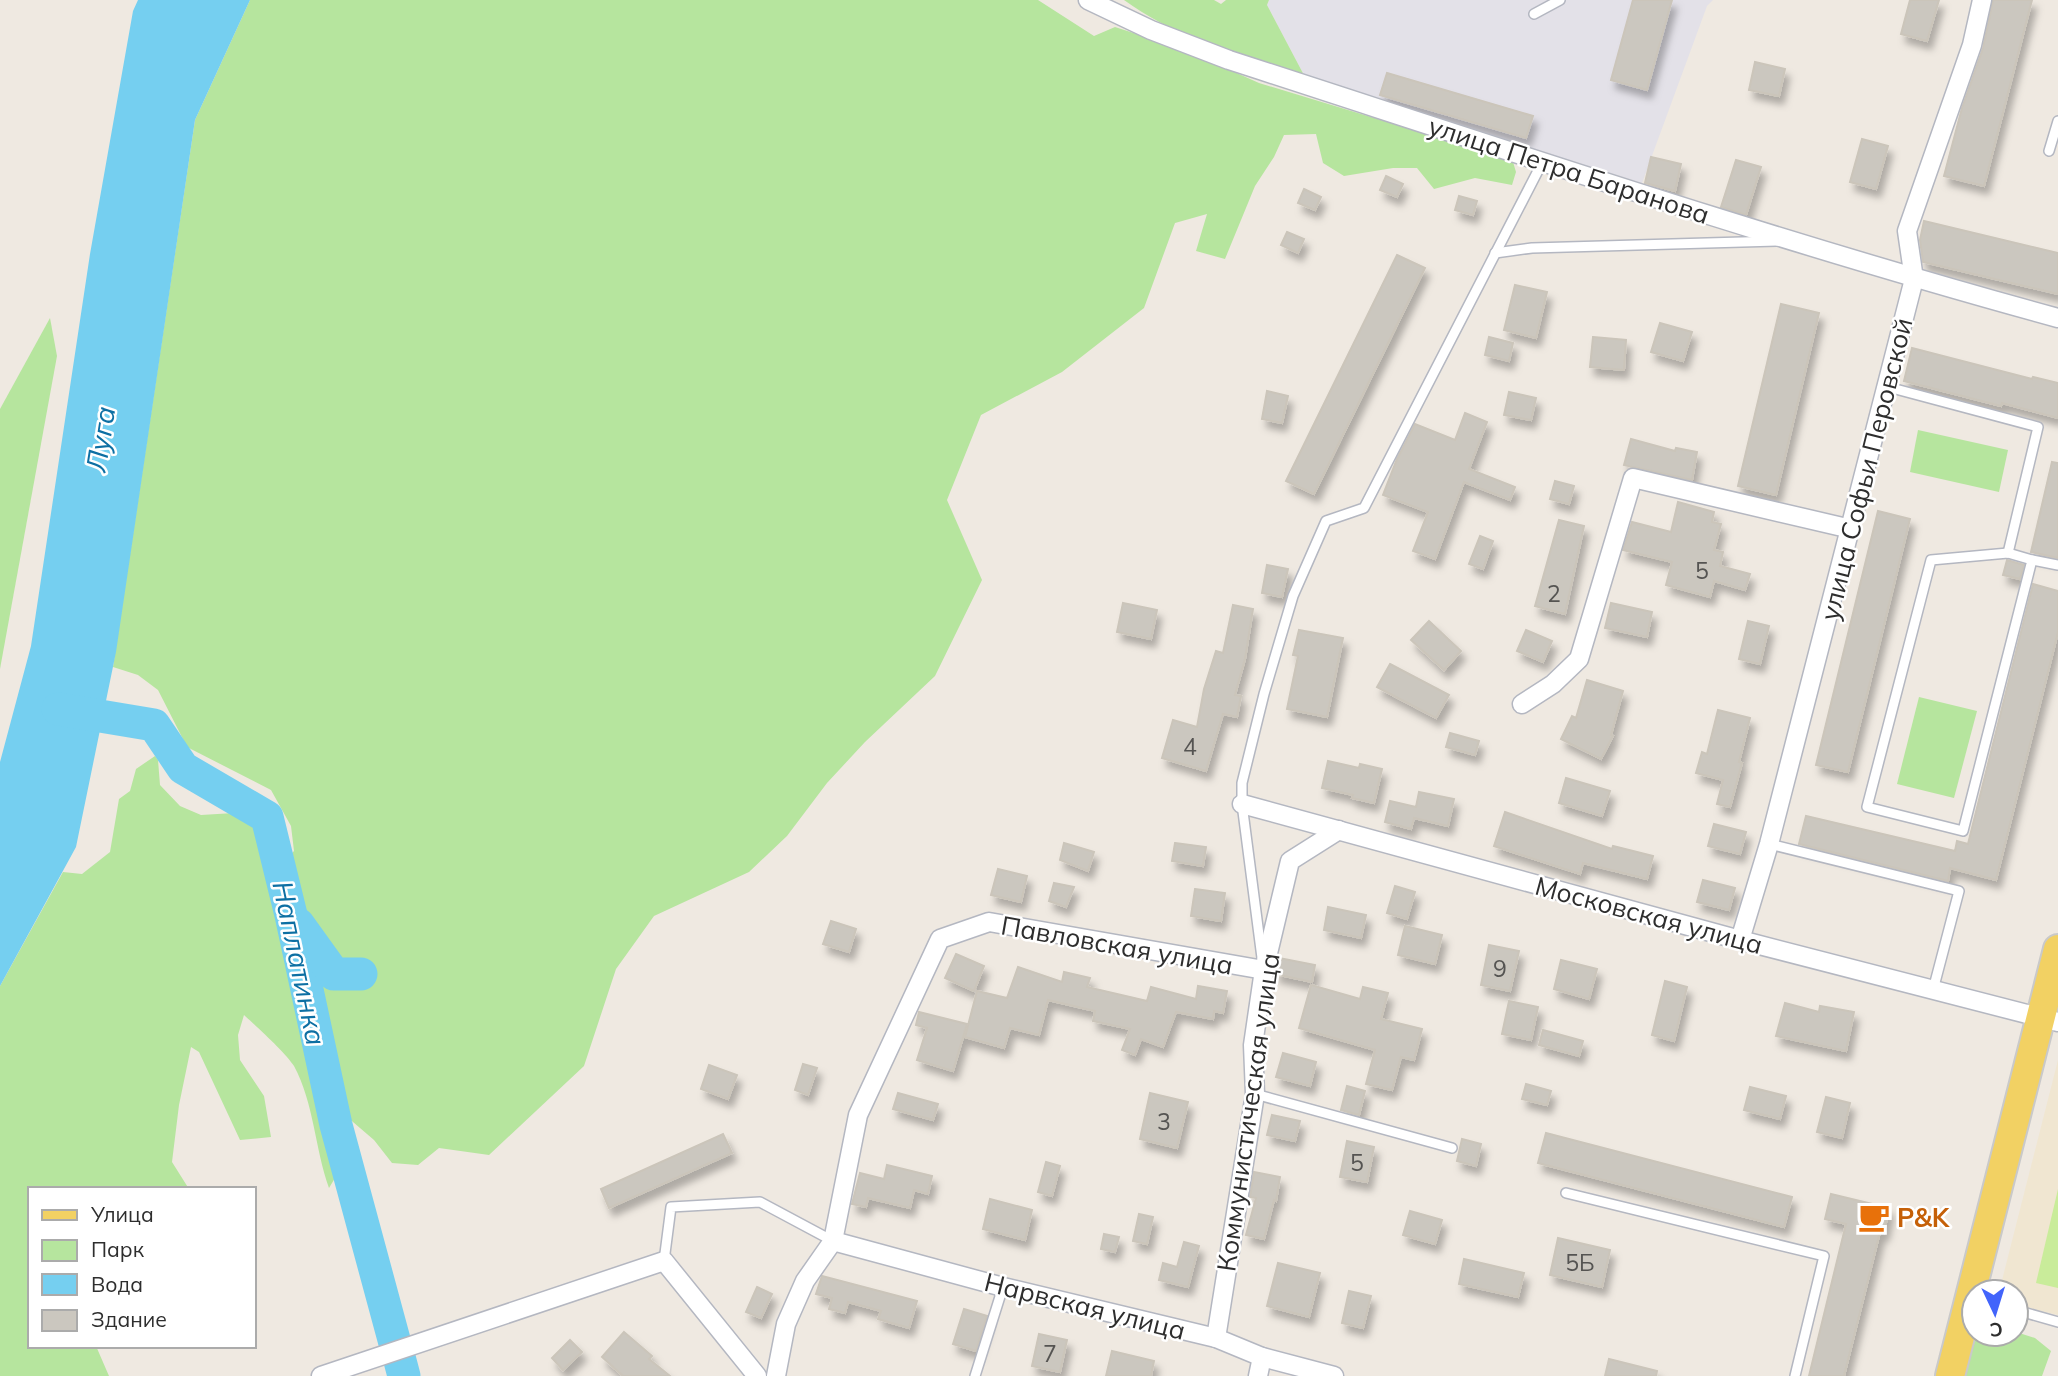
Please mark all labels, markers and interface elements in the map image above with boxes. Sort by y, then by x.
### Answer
street label: улица Петра Баранова [1424,109,1714,231]
street label: улица Софьи Перовской [1812,314,1920,624]
water label: Луга [77,404,122,475]
house number: 5 [1695,556,1709,585]
house number: 2 [1547,579,1561,608]
house number: 4 [1183,732,1197,761]
street label: Московская улица [1532,869,1766,961]
water label: Наплатинка [266,878,334,1048]
street label: Павловская улица [998,908,1236,982]
street label: Коммунистическая улица [1209,951,1287,1273]
house number: 9 [1493,954,1507,983]
house number: 3 [1157,1107,1171,1136]
house number: 5 [1350,1148,1364,1177]
legend [28,1187,256,1348]
cafe icon: P&K [1857,1200,1891,1234]
text: Улица [90,1201,154,1227]
place label: P&K [1897,1201,1951,1234]
text: Парк [91,1236,145,1262]
house number: 5Б [1565,1248,1595,1277]
street label: Нарвская улица [981,1265,1189,1347]
text: Вода [91,1271,143,1297]
north arrow [1960,1278,2030,1348]
text: Здание [91,1306,167,1332]
text: С [1989,1318,2004,1342]
house number: 7 [1043,1339,1057,1368]

